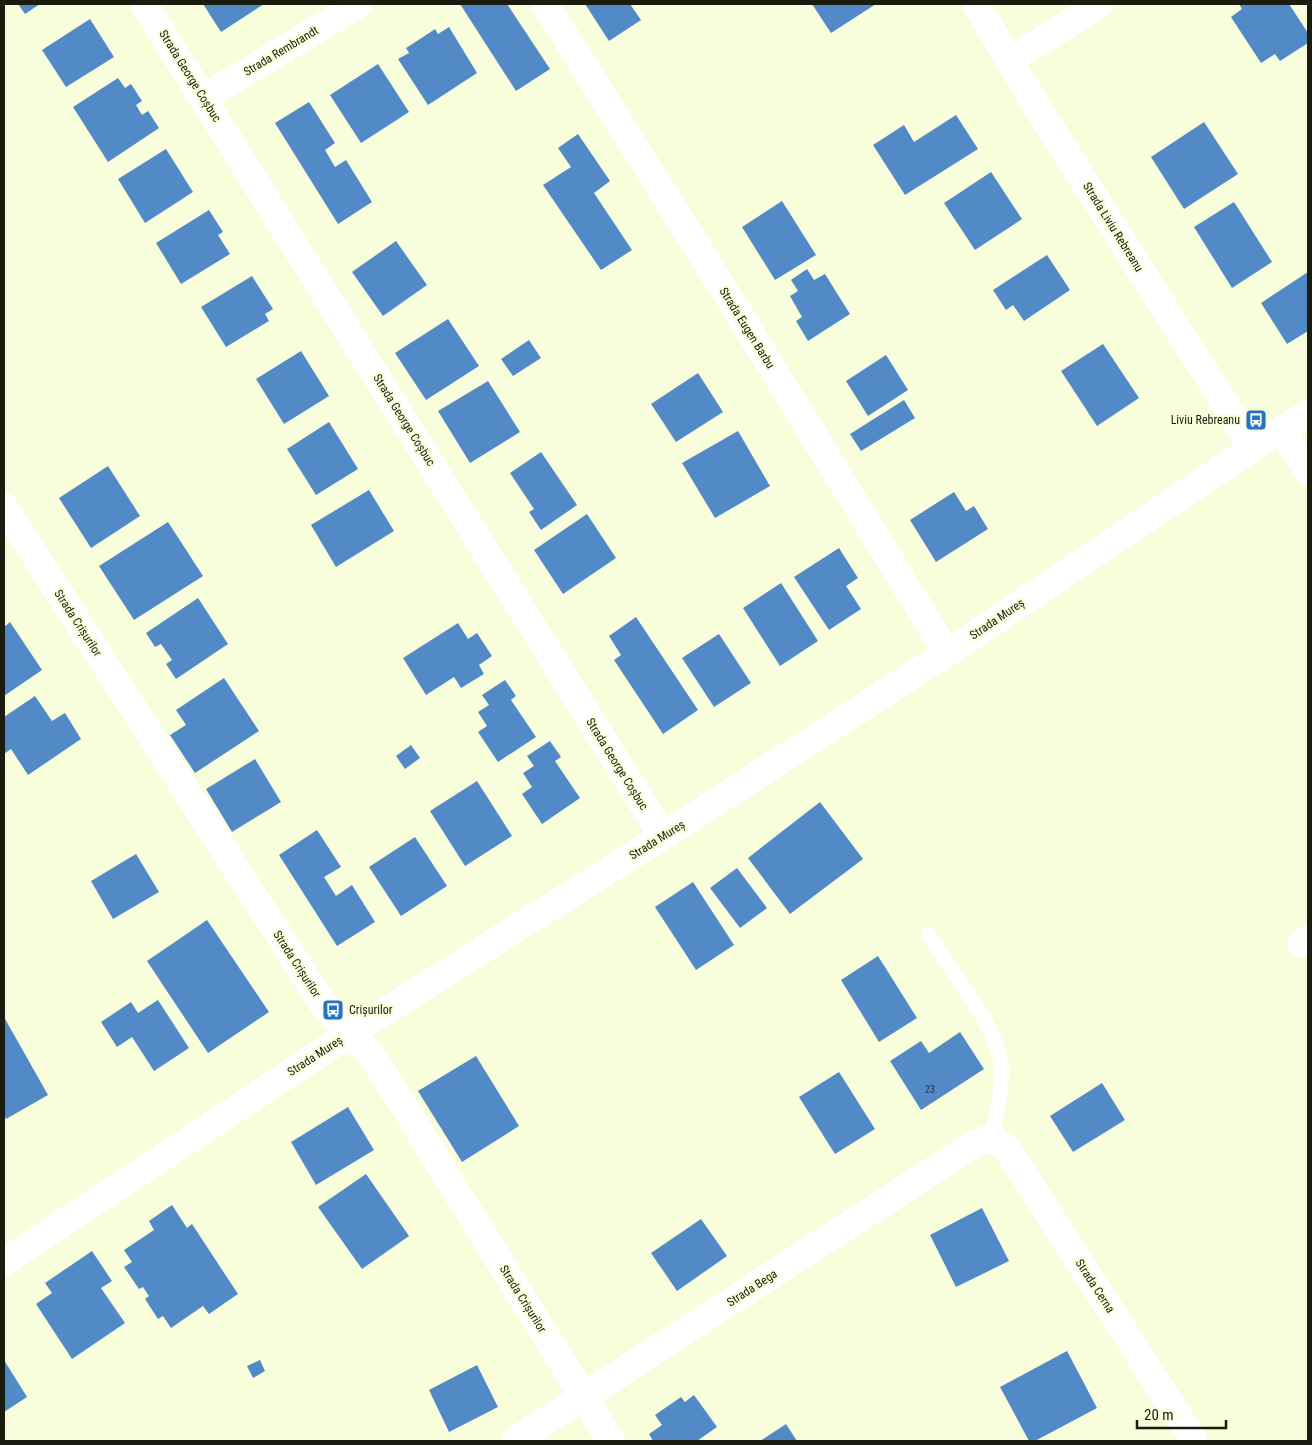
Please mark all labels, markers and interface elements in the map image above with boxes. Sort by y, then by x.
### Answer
street label: Strada Rembrandt [241,23,321,79]
street label: Strada George Coșbuc [155,28,224,125]
street label: Strada Liviu Rebreanu [1080,180,1146,274]
street label: Strada Eugen Barbu [716,285,778,371]
street label: Strada George Coșbuc [369,372,438,469]
bus stop icon: Liviu Rebreanu [1244,408,1268,432]
place label: Liviu Rebreanu [1171,413,1240,427]
street label: Strada Crișurilor [50,587,105,660]
street label: Strada Mureș [967,596,1028,643]
street label: Strada George Coșbuc [582,716,651,813]
street label: Strada Mureș [627,817,688,863]
street label: Strada Crișurilor [269,928,324,1001]
bus stop icon: Crișurilor [321,998,345,1022]
place label: Crișurilor [349,1003,393,1018]
street label: Strada Mureș [285,1033,346,1080]
house number: 23 [925,1084,935,1095]
street label: Strada Cerna [1073,1257,1118,1316]
street label: Strada Crișurilor [496,1263,549,1336]
street label: Strada Bega [724,1266,780,1309]
scale bar [1137,1398,1226,1430]
text: 20 m [1144,1406,1174,1424]

